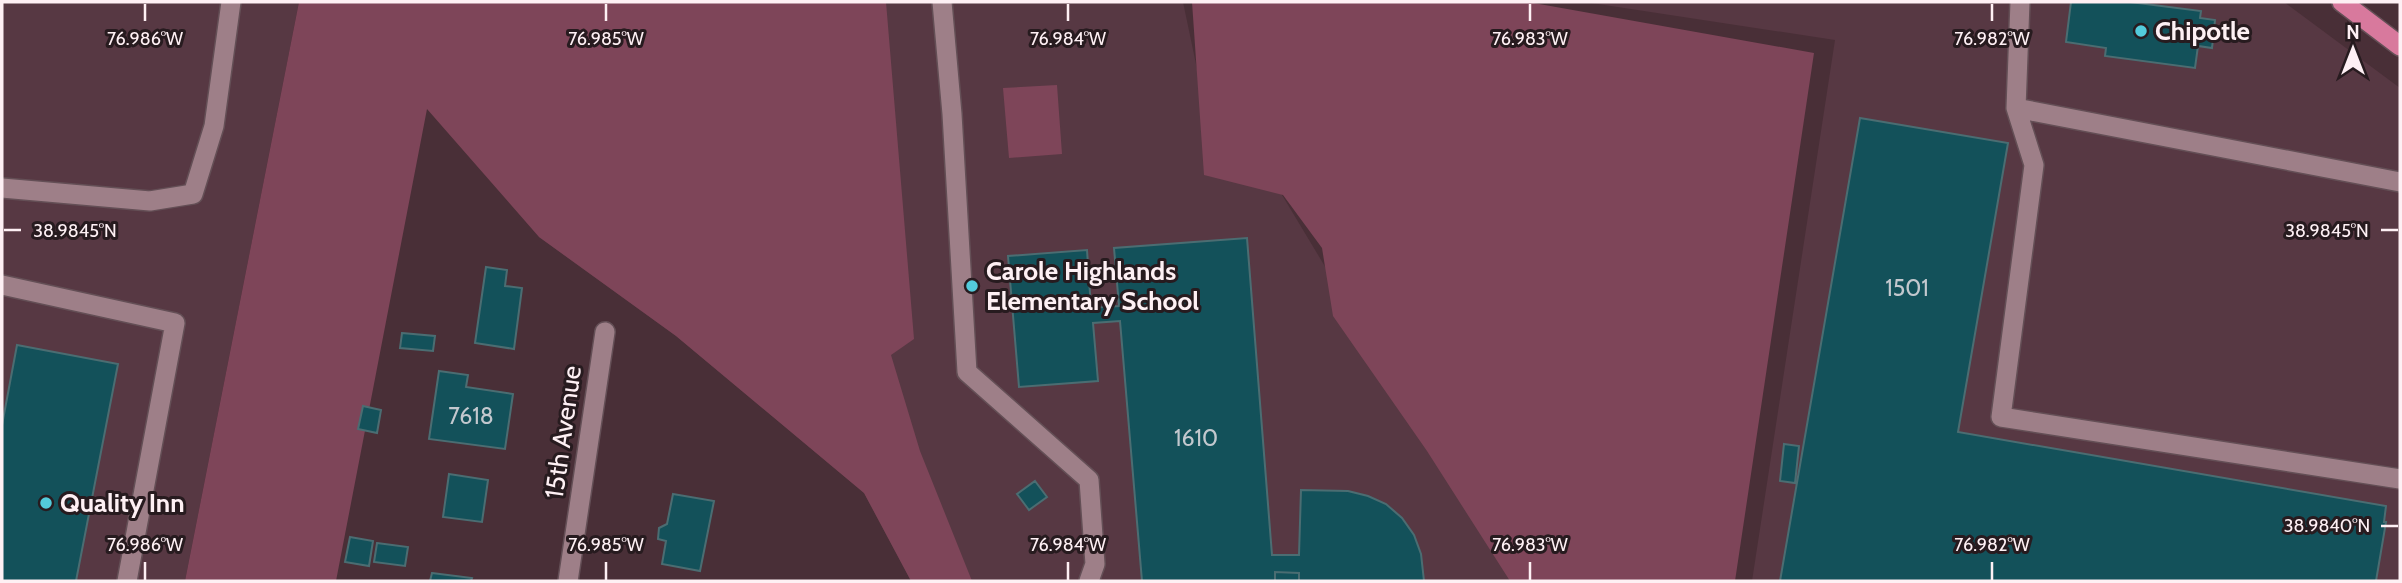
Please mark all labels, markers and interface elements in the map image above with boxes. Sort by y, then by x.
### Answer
north arrow [2318,14,2388,84]
place label: Chipotle [2155,15,2250,47]
text: N [2346,21,2360,44]
marker: Chipotle [2133,23,2149,39]
text: 76.986°W [107,28,183,50]
text: 76.985°W [568,28,644,50]
text: 76.984°W [1030,28,1106,50]
text: 76.983°W [1492,28,1568,50]
text: 76.982°W [1954,28,2030,50]
text: 38.9845°N [33,220,117,242]
text: 38.9845°N [2285,220,2369,242]
place label: Carole Highlands Elementary School [986,255,1199,317]
house number: 1501 [1885,274,1929,302]
marker: Carole Highlands Elementary School [964,278,980,294]
street label: 15th Avenue [538,364,588,500]
house number: 7618 [448,402,494,430]
house number: 1610 [1174,424,1218,452]
place label: Quality Inn [60,487,185,519]
marker: Quality Inn [38,495,54,511]
text: 38.9840°N [2284,515,2370,537]
text: 76.986°W [107,534,183,556]
text: 76.985°W [568,534,644,556]
text: 76.984°W [1030,534,1106,556]
text: 76.983°W [1492,534,1568,556]
text: 76.982°W [1954,534,2030,556]

